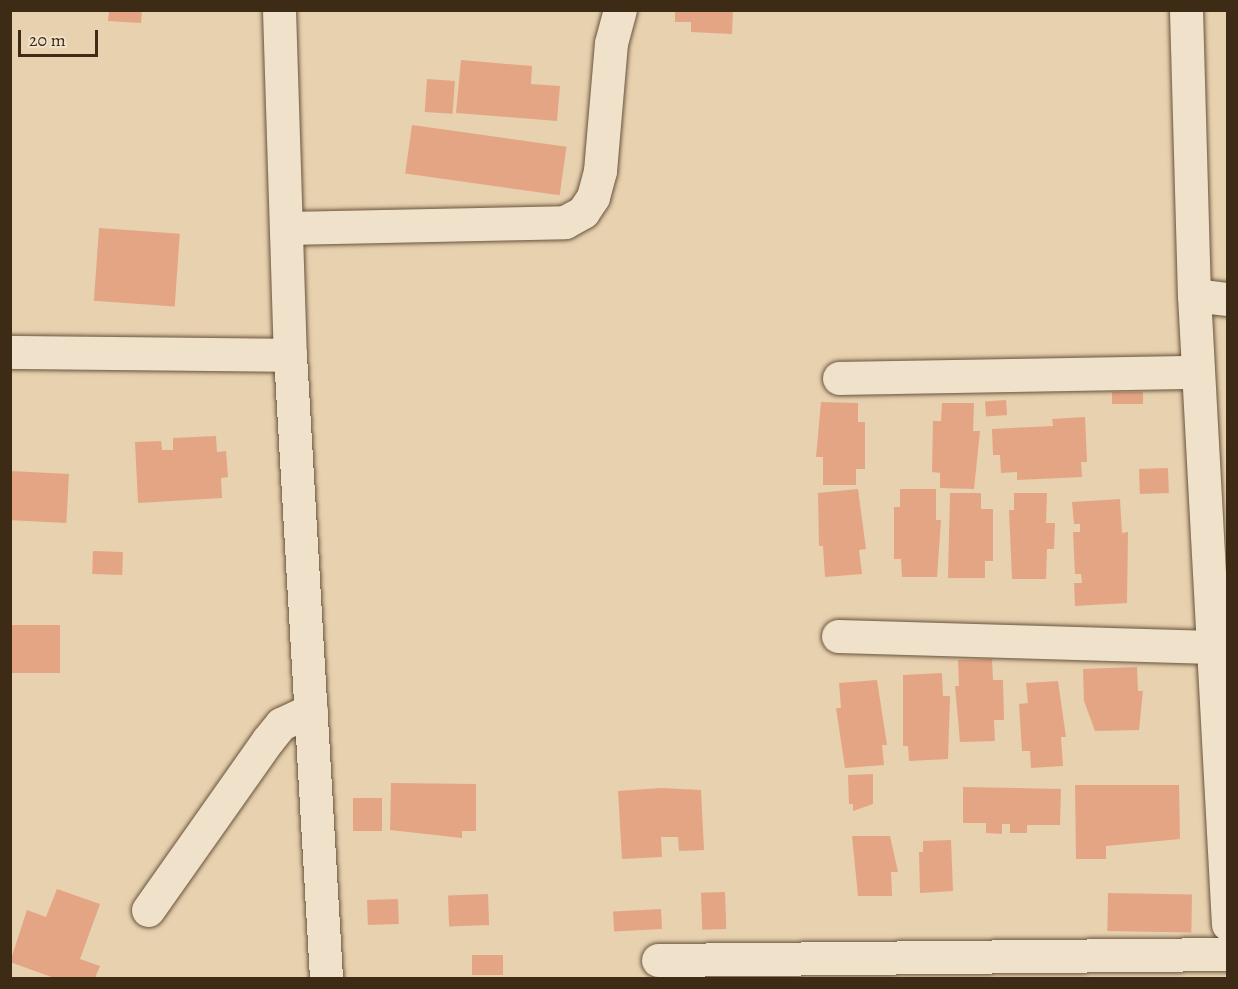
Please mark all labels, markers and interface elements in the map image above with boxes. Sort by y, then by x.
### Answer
scale bar [21,18,100,56]
text: 20 m [29,28,66,52]

